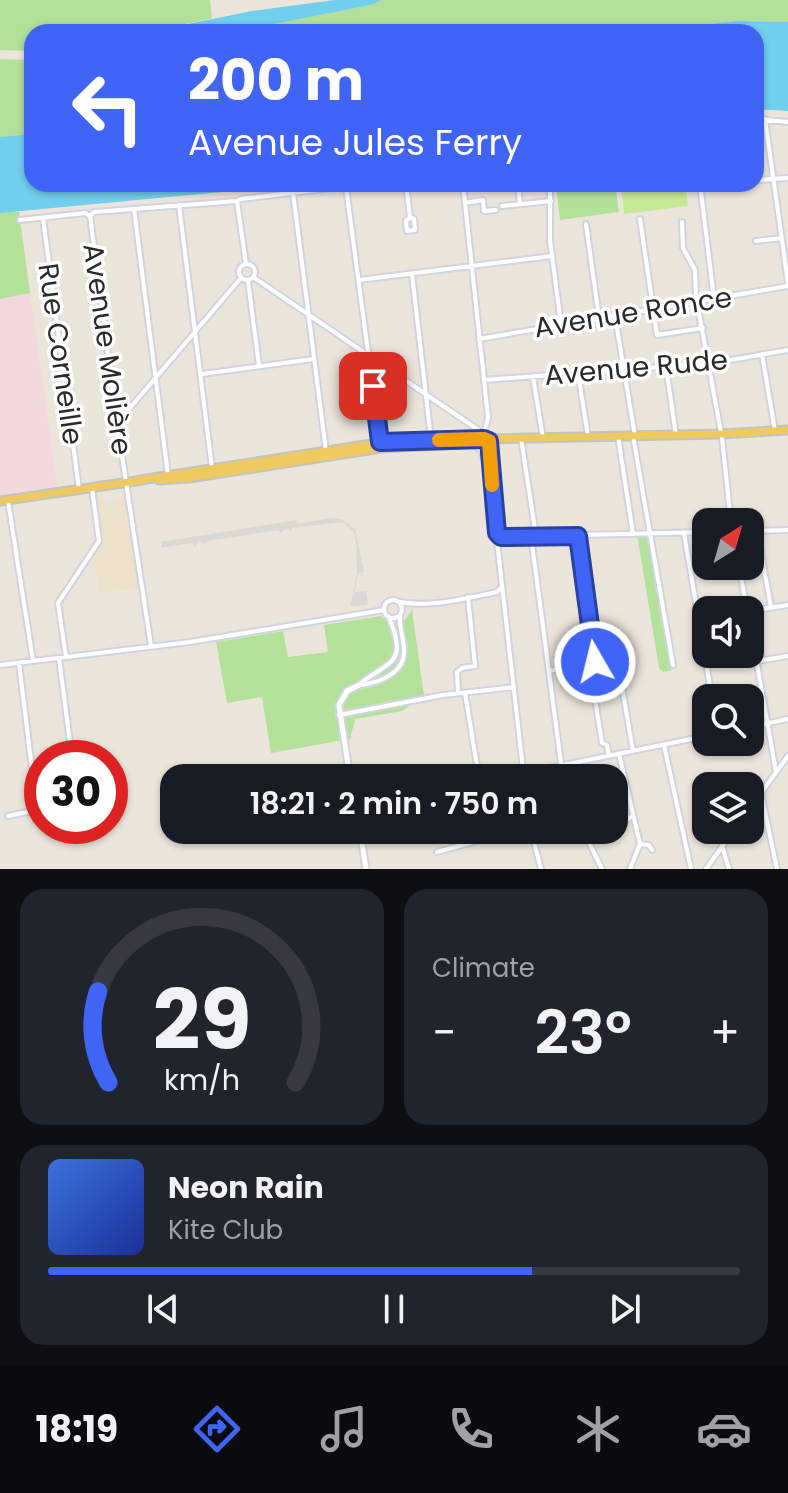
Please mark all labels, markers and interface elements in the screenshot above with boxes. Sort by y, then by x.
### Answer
text: 200 m [188,41,364,120]
icon: left [56,56,160,160]
text: Avenue Jules Ferry [188,117,522,168]
street label: Avenue Molière [73,241,142,458]
street label: Rue Corneille [28,261,93,447]
street label: Avenue Ronce [531,278,735,347]
street label: Avenue Rude [543,340,729,395]
pin [339,352,407,420]
icon: arrive [351,364,395,408]
north arrow [692,508,764,580]
map controls [692,508,764,844]
button: sound [692,596,764,668]
position arrow [553,620,637,704]
button: search [692,684,764,756]
speed limit sign: 30 [24,740,128,844]
button: layers [692,772,764,844]
text: 18:21 · 2 min · 750 m [250,782,538,825]
text: Climate [432,950,535,986]
text: 29 [153,962,251,1078]
text: 23° [535,991,632,1075]
text: − [432,1002,456,1063]
text: + [710,1002,740,1063]
text: km/h [164,1060,240,1100]
text: Neon Rain [168,1166,324,1209]
text: Kite Club [168,1212,283,1248]
icon: previous [141,1287,185,1331]
icon: pause [372,1287,416,1331]
icon: next [603,1287,647,1331]
icon: directions [189,1401,245,1457]
icon: music [316,1401,372,1457]
icon: phone [443,1401,499,1457]
icon: climate [570,1401,626,1457]
icon: car [696,1401,752,1457]
text: 18:19 [35,1404,118,1455]

